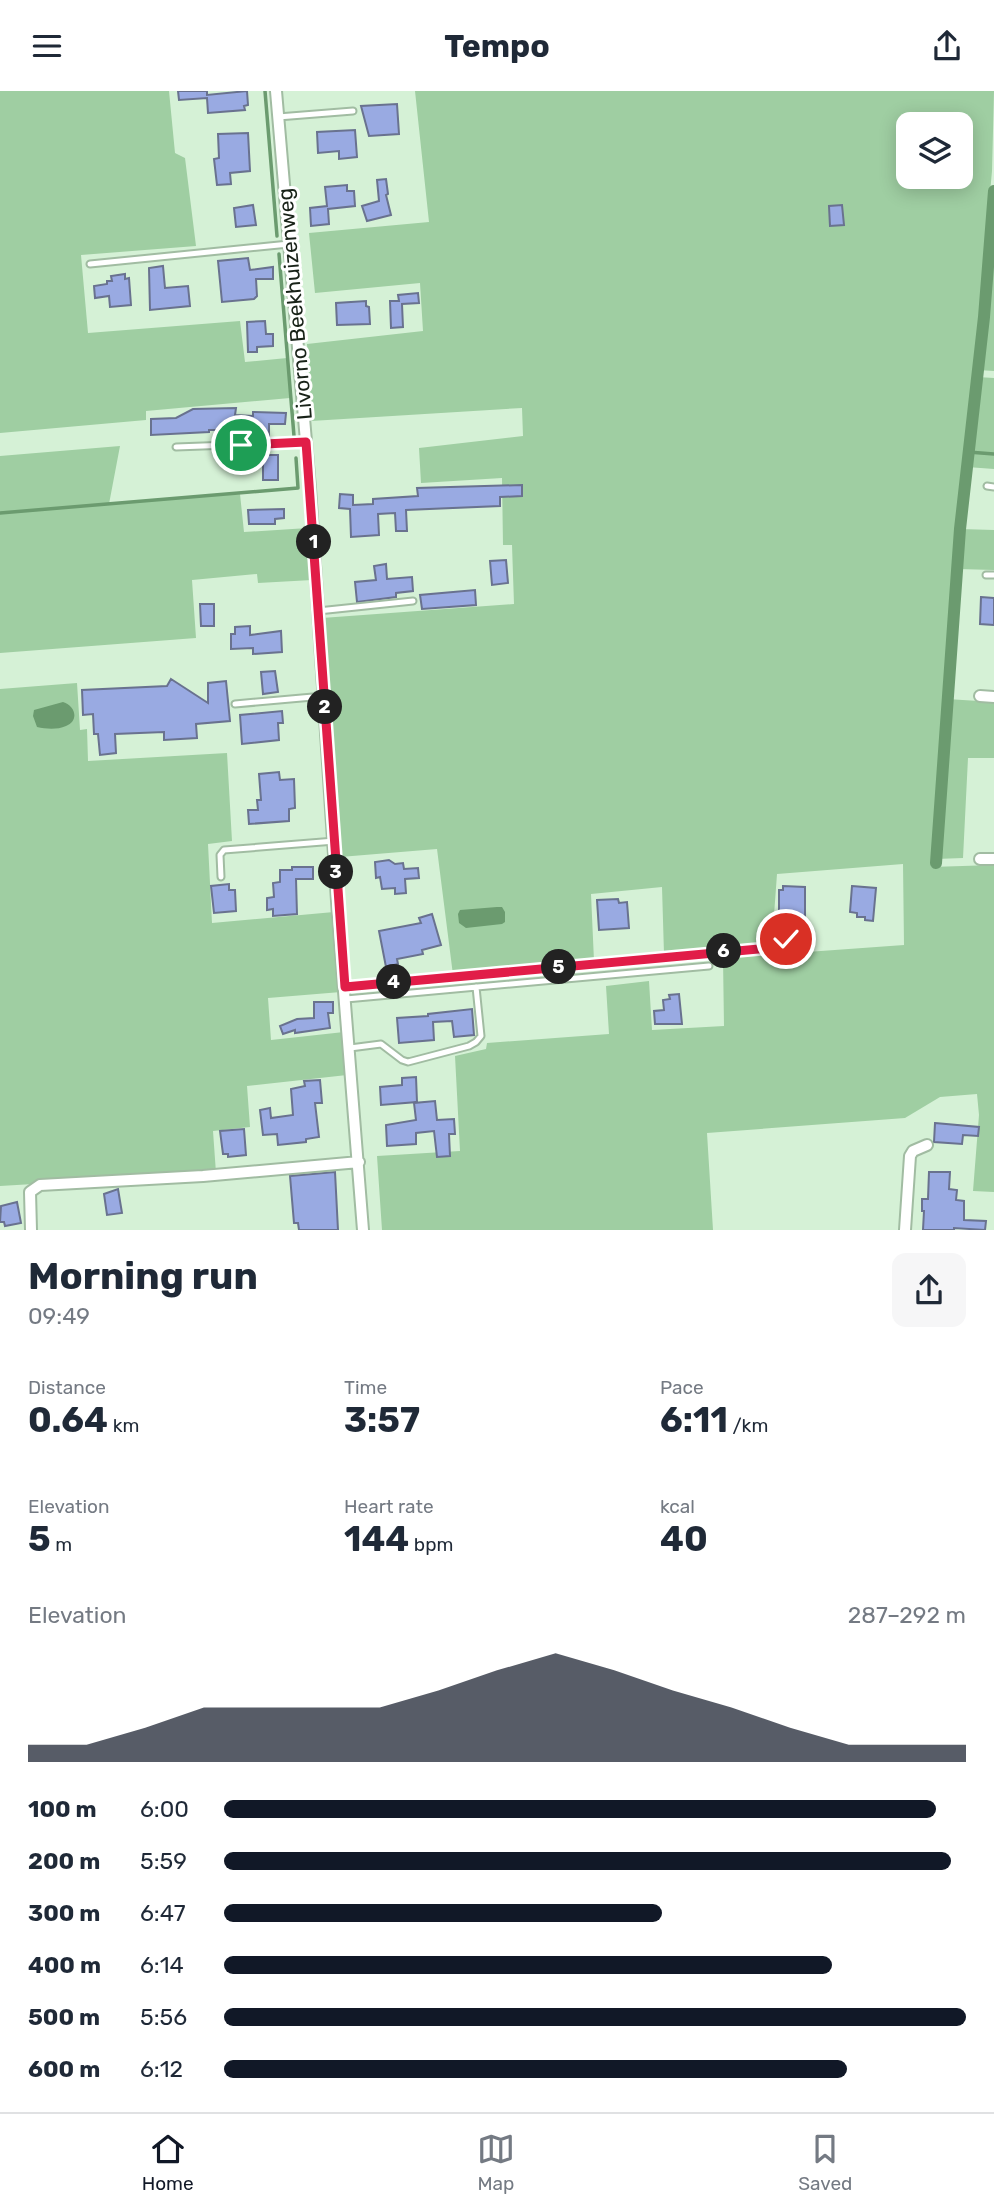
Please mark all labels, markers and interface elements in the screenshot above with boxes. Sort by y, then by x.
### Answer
icon: menu [28,27,66,65]
text: Tempo [444,27,550,65]
icon: share [928,27,966,65]
map controls [896,112,973,189]
button: layers [896,112,973,189]
street label: Livorno Beekhuizenweg [272,187,317,421]
pin [211,415,271,475]
icon: arrive [222,426,260,464]
pin: 1 [296,525,332,559]
text: 1 [309,530,318,553]
pin: 2 [308,689,342,725]
text: 2 [318,695,331,718]
pin: 3 [318,855,354,889]
text: 3 [329,860,342,883]
pin [756,909,816,969]
icon: check [767,920,805,958]
pin: 6 [706,933,742,969]
text: 6 [717,939,730,962]
pin: 5 [542,949,576,985]
text: 5 [552,955,565,978]
pin: 4 [376,965,412,999]
text: 4 [387,970,400,993]
text: Morning run [28,1253,258,1299]
button: share [892,1253,966,1327]
text: 09:49 [28,1302,90,1330]
text: Distance [28,1376,106,1399]
text: Time [344,1376,387,1399]
text: Pace [660,1376,704,1399]
text: 0.64 [28,1399,108,1441]
text: 3:57 [344,1399,420,1441]
text: 6:11 [660,1399,728,1441]
text: km [108,1414,139,1437]
text: /km [728,1414,768,1437]
text: Elevation [28,1495,109,1518]
text: Heart rate [344,1495,434,1518]
text: kcal [660,1495,695,1518]
text: 5 [28,1518,51,1560]
text: 144 [344,1518,409,1560]
text: 40 [660,1518,708,1560]
text: m [51,1533,72,1556]
text: bpm [409,1533,453,1556]
text: Elevation [28,1601,127,1629]
text: 287–292 m [848,1601,966,1629]
text: 100 m [28,1795,97,1823]
text: 6:00 [140,1795,189,1823]
text: 200 m [28,1847,100,1875]
text: 5:59 [140,1847,187,1875]
text: 300 m [28,1899,100,1927]
text: 6:47 [140,1899,185,1927]
text: 400 m [28,1951,101,1979]
text: 6:14 [140,1951,184,1979]
text: 500 m [28,2003,100,2031]
text: 5:56 [140,2003,187,2031]
text: 600 m [28,2055,100,2083]
text: 6:12 [140,2055,183,2083]
tab: Home [142,2130,194,2195]
tab: Map [477,2130,515,2195]
tab: Saved [798,2130,852,2195]

